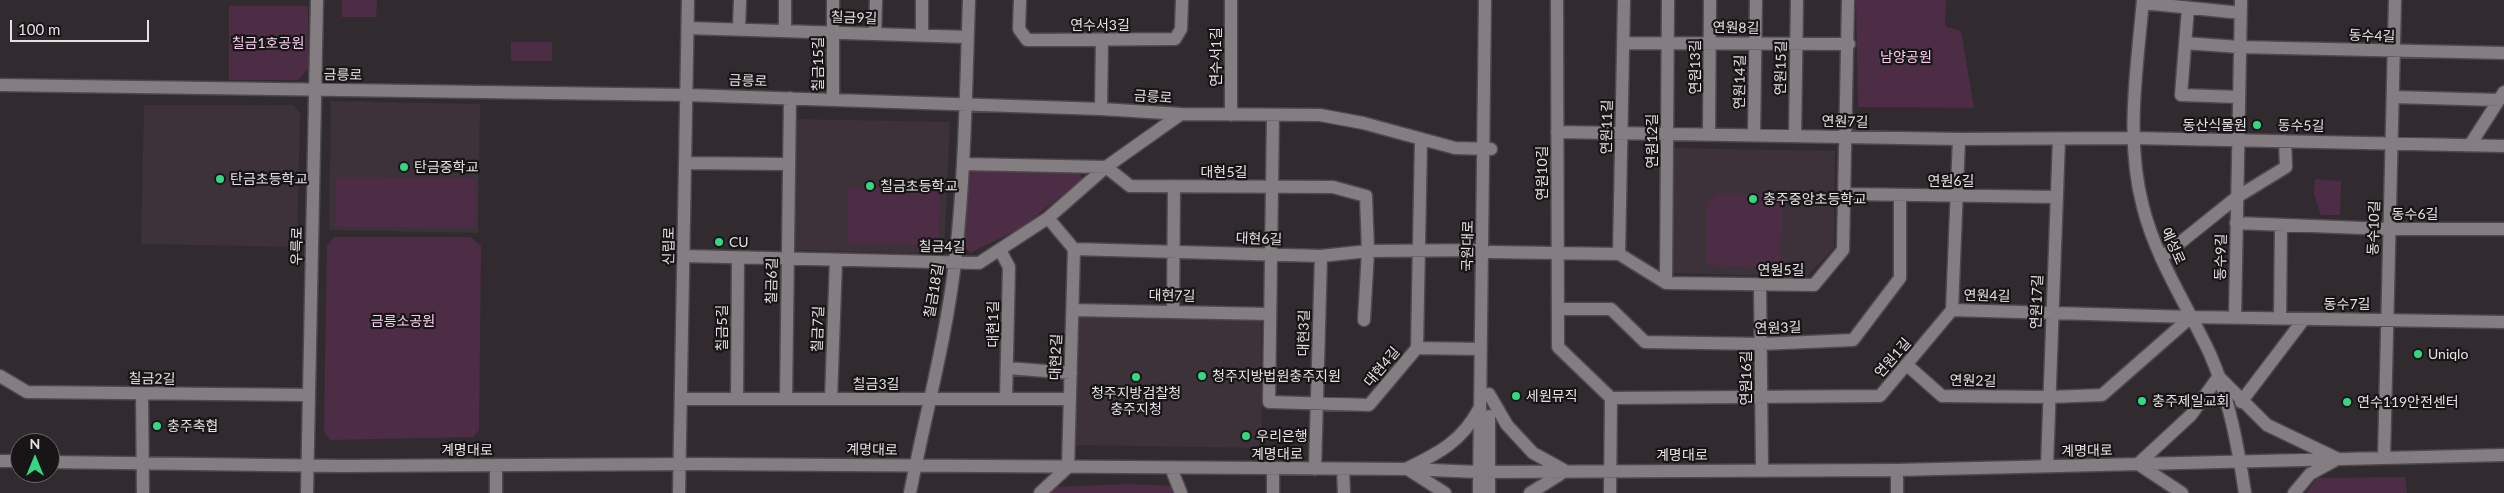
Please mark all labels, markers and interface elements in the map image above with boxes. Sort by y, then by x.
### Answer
street label: 칠금9길 [830,9,878,27]
scale bar [12,10,151,42]
street label: 연수서3길 [1070,17,1130,33]
street label: 연원8길 [1712,19,1760,37]
text: 100 m [18,20,60,38]
street label: 연수서1길 [1208,27,1224,87]
street label: 동수4길 [2348,27,2396,45]
park label: 칠금1호공원 [232,35,304,51]
street label: 칠금15길 [810,37,826,91]
street label: 연원13길 [1687,40,1703,94]
street label: 연원15길 [1772,40,1790,96]
park label: 남양공원 [1880,49,1932,65]
street label: 연원14길 [1731,54,1749,110]
street label: 금릉로 [324,66,362,84]
street label: 금릉로 [728,72,768,90]
street label: 금릉로 [1133,87,1173,107]
street label: 연원11길 [1598,99,1616,155]
street label: 연원7길 [1821,113,1869,131]
street label: 연원12길 [1644,114,1660,168]
place label: 동산식물원 [2183,117,2247,133]
street label: 동수5길 [2277,117,2325,135]
marker: 동산식물원 [2251,119,2263,131]
street label: 연원10길 [1534,146,1550,200]
place label: 탄금중학교 [414,159,478,175]
marker: 탄금중학교 [398,161,410,173]
street label: 대현5길 [1201,164,1247,180]
place label: 탄금초등학교 [230,171,307,187]
marker: 탄금초등학교 [214,173,226,185]
street label: 연원6길 [1928,173,1974,189]
place label: 칠금초등학교 [880,178,957,194]
marker: 칠금초등학교 [864,180,876,192]
place label: 충주중앙초등학교 [1763,191,1866,207]
marker: 충주중앙초등학교 [1747,193,1759,205]
street label: 동수10길 [2365,200,2383,256]
street label: 동수6길 [2392,206,2438,222]
street label: 국원대로 [1459,220,1477,272]
street label: 예성로 [2157,225,2189,267]
street label: 우륵로 [288,227,306,265]
street label: 신립로 [660,227,678,265]
street label: 대현6길 [1235,230,1283,248]
street label: 동수9길 [2212,233,2230,281]
place label: CU [729,234,749,250]
marker: CU [713,236,725,248]
street label: 칠금4길 [918,238,966,256]
street label: 칠금6길 [763,257,781,305]
street label: 연원5길 [1758,262,1804,278]
street label: 칠금18길 [921,263,947,319]
street label: 연원17길 [2028,274,2046,330]
street label: 대현7길 [1148,287,1196,305]
street label: 연원4길 [1963,287,2011,305]
street label: 동수7길 [2324,296,2370,312]
street label: 대현1길 [985,301,1001,347]
street label: 칠금5길 [714,305,730,351]
street label: 칠금7길 [809,305,827,353]
street label: 대현3길 [1295,309,1313,357]
park label: 금릉소공원 [371,313,435,329]
street label: 연원3길 [1754,319,1802,337]
street label: 대현2길 [1047,333,1065,381]
street label: 연원1길 [1871,335,1915,381]
street label: 대현4길 [1361,344,1403,390]
place label: Uniqlo [2428,346,2468,362]
marker: Uniqlo [2412,348,2424,360]
street label: 연원16길 [1738,351,1754,405]
place label: 청주지방법원충주지원 [1212,368,1341,384]
street label: 칠금2길 [128,370,176,388]
marker: 청주지방법원충주지원 [1196,370,1208,382]
marker: 청주지방검찰청 충주지청 [1130,371,1142,383]
street label: 연원2길 [1949,372,1997,390]
street label: 칠금3길 [853,376,899,392]
place label: 청주지방검찰청 충주지청 [1091,385,1181,418]
place label: 세원뮤직 [1526,388,1578,404]
marker: 세원뮤직 [1510,390,1522,402]
place label: 충주제일교회 [2152,393,2229,409]
place label: 연수119안전센터 [2357,394,2459,410]
marker: 충주제일교회 [2136,395,2148,407]
marker: 연수119안전센터 [2341,396,2353,408]
place label: 충주축협 [167,418,219,434]
marker: 충주축협 [151,420,163,432]
place label: 우리은행 [1256,428,1308,444]
marker: 우리은행 [1240,430,1252,442]
north arrow [10,433,60,483]
text: N [30,435,40,452]
street label: 계명대로 [846,441,898,459]
street label: 계명대로 [441,442,493,458]
street label: 계명대로 [2061,442,2113,460]
street label: 계명대로 [1251,446,1303,462]
street label: 계명대로 [1656,447,1708,463]

